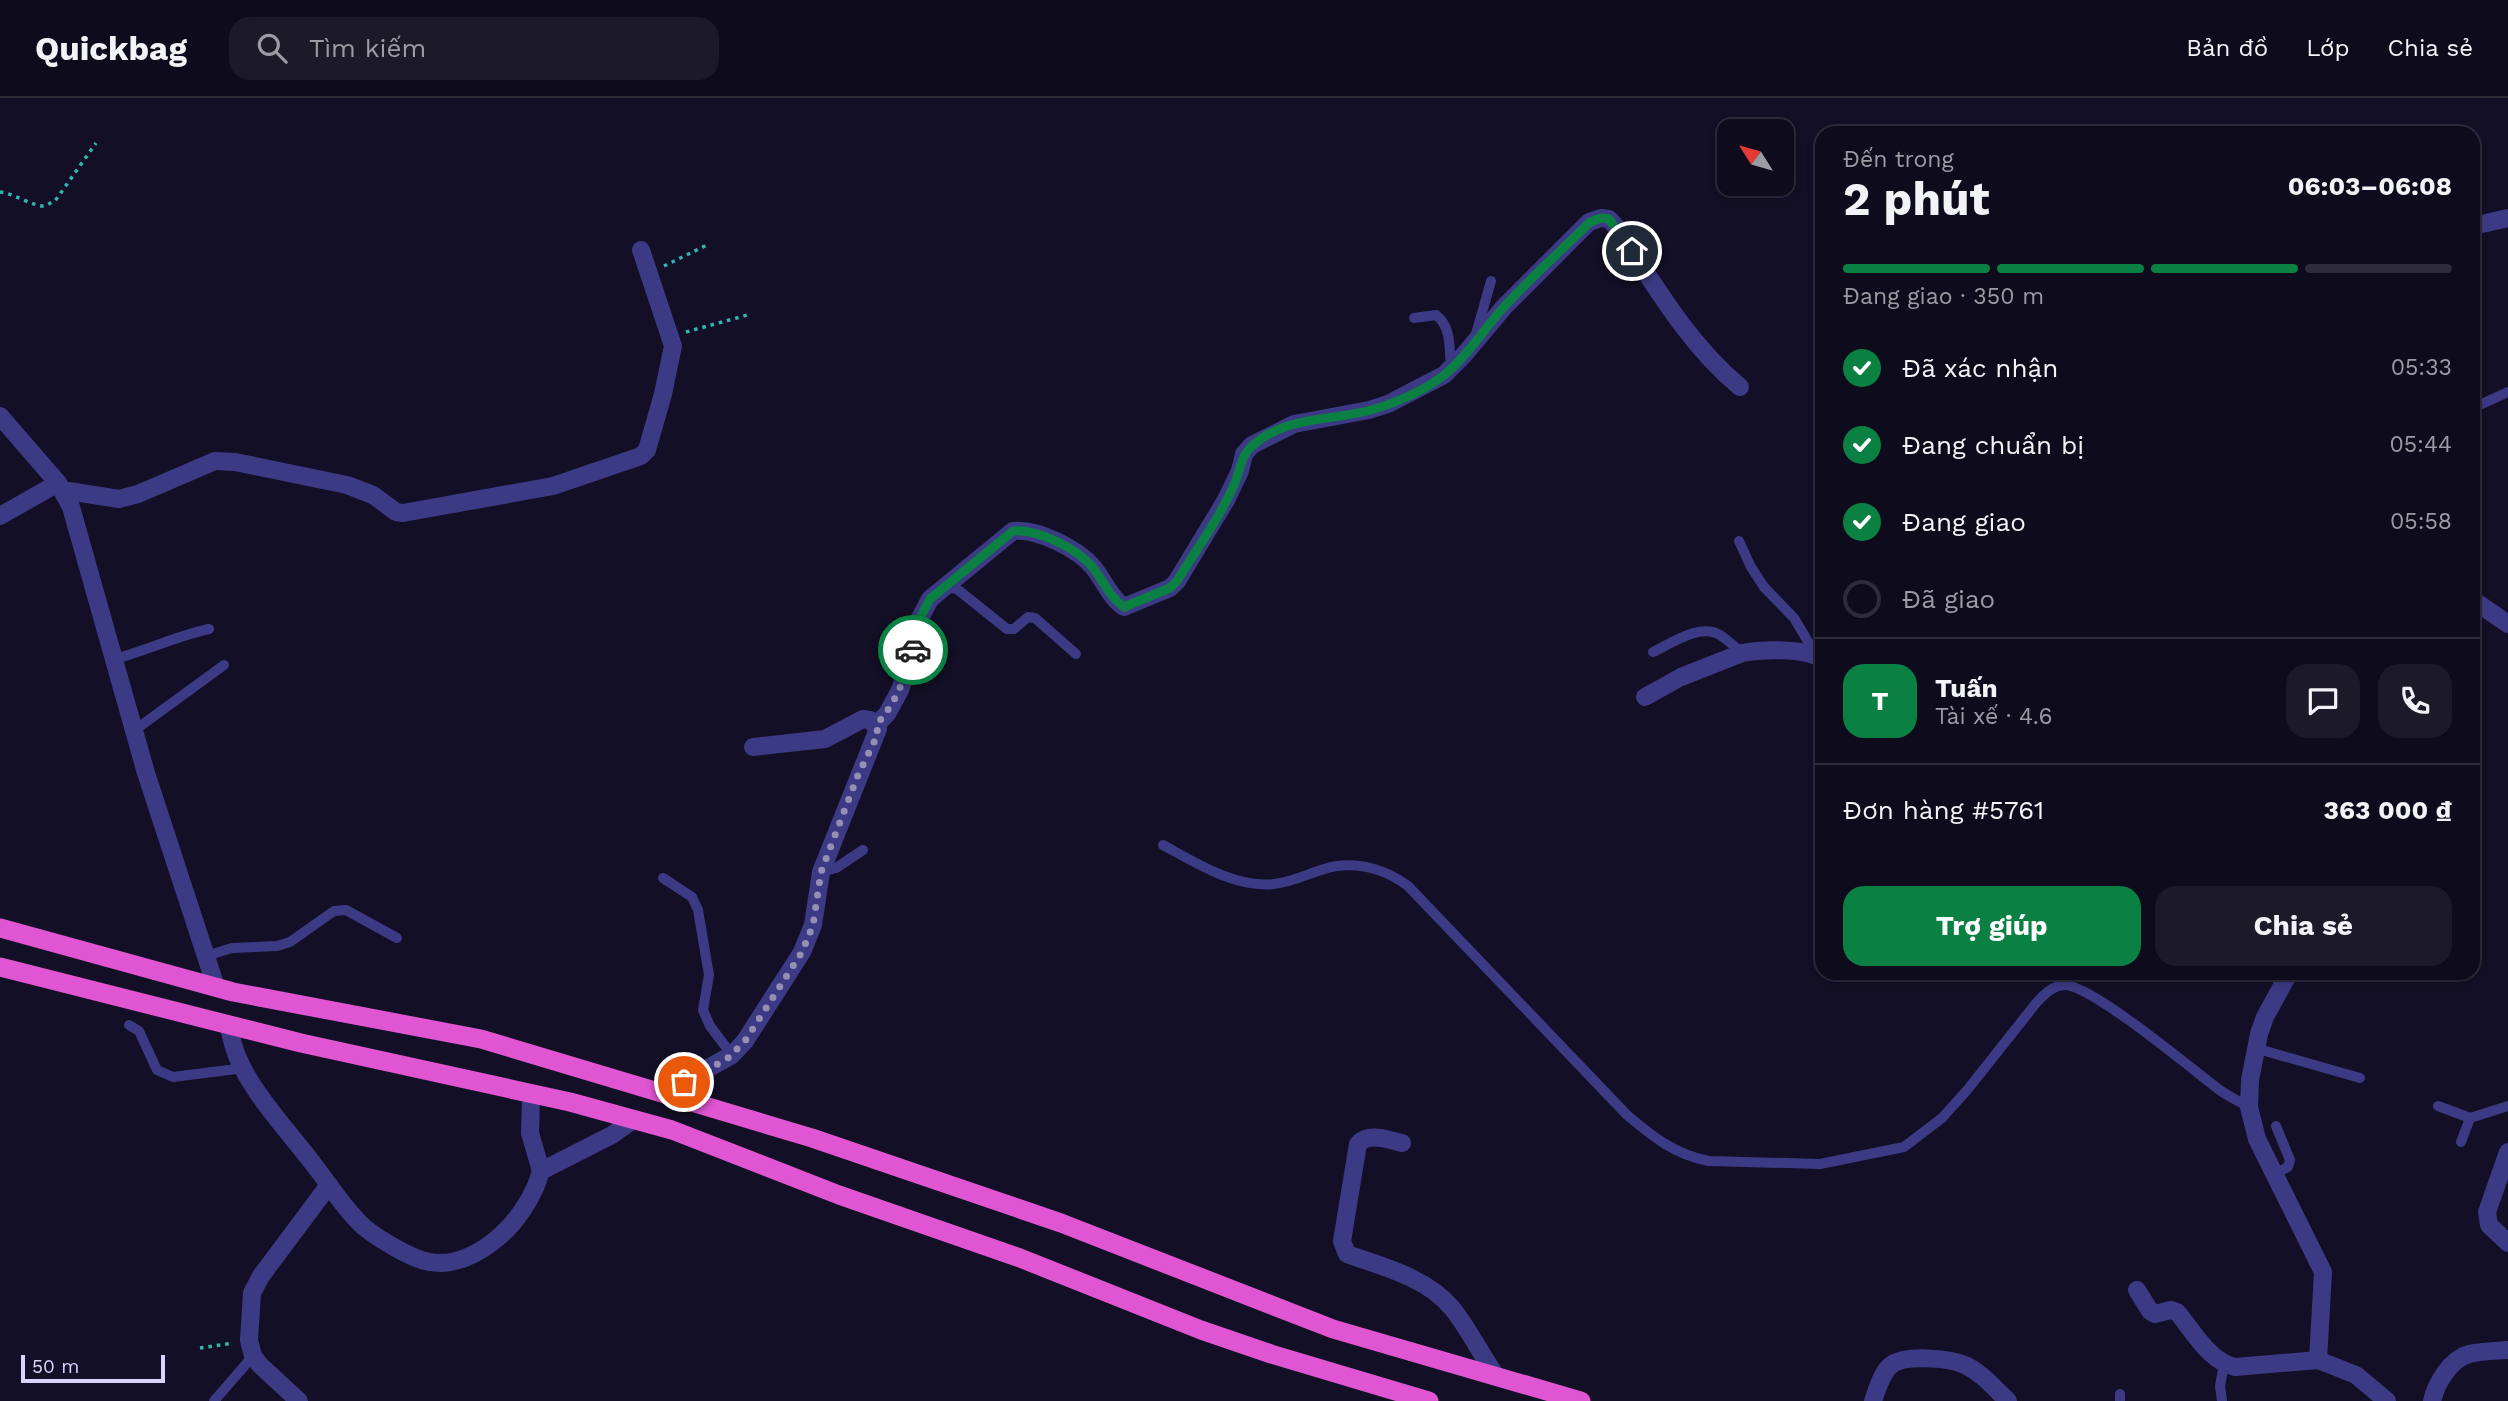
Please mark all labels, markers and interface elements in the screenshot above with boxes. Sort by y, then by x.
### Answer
search box [229,17,719,80]
text: Quickbag [35,29,187,68]
icon: search [253,29,291,67]
text: Tìm kiếm [309,33,426,63]
text: Bản đồ [2186,34,2268,62]
text: Lớp [2306,34,2350,62]
text: Chia sẻ [2388,34,2473,62]
north arrow [1717,119,1794,196]
map controls [1717,119,1794,196]
text: Đến trong [1843,146,1954,173]
text: 06:03–06:08 [2288,171,2452,201]
text: 2 phút [1843,172,1990,226]
pin [1602,221,1662,281]
icon: home [1613,232,1651,270]
text: Đang giao · 350 m [1843,283,2044,310]
icon: check [1843,349,1881,387]
text: Đã xác nhận [1902,353,2058,383]
text: 05:33 [2391,354,2452,381]
icon: check [1843,426,1881,464]
text: Đang chuẩn bị [1902,430,2084,460]
text: 05:44 [2389,431,2452,458]
icon: check [1843,503,1881,541]
text: Đang giao [1902,507,2026,537]
text: 05:58 [2390,508,2452,535]
text: Đã giao [1902,584,1995,614]
courier [878,615,948,685]
icon: car [894,631,932,669]
button: chat [2286,664,2360,738]
button: phone [2378,664,2452,738]
text: Tuấn [1935,673,1998,703]
text: T [1872,686,1888,716]
text: Tài xế · 4.6 [1935,703,2053,730]
text: Đơn hàng #5761 [1843,795,2044,825]
text: 363 000 ₫ [2324,795,2452,825]
button: Trợ giúp [1843,886,2141,966]
button: Chia sẻ [2155,886,2452,966]
pin [654,1052,714,1112]
icon: bag [665,1063,703,1101]
scale bar [21,1352,164,1384]
text: 50 m [32,1355,79,1378]

